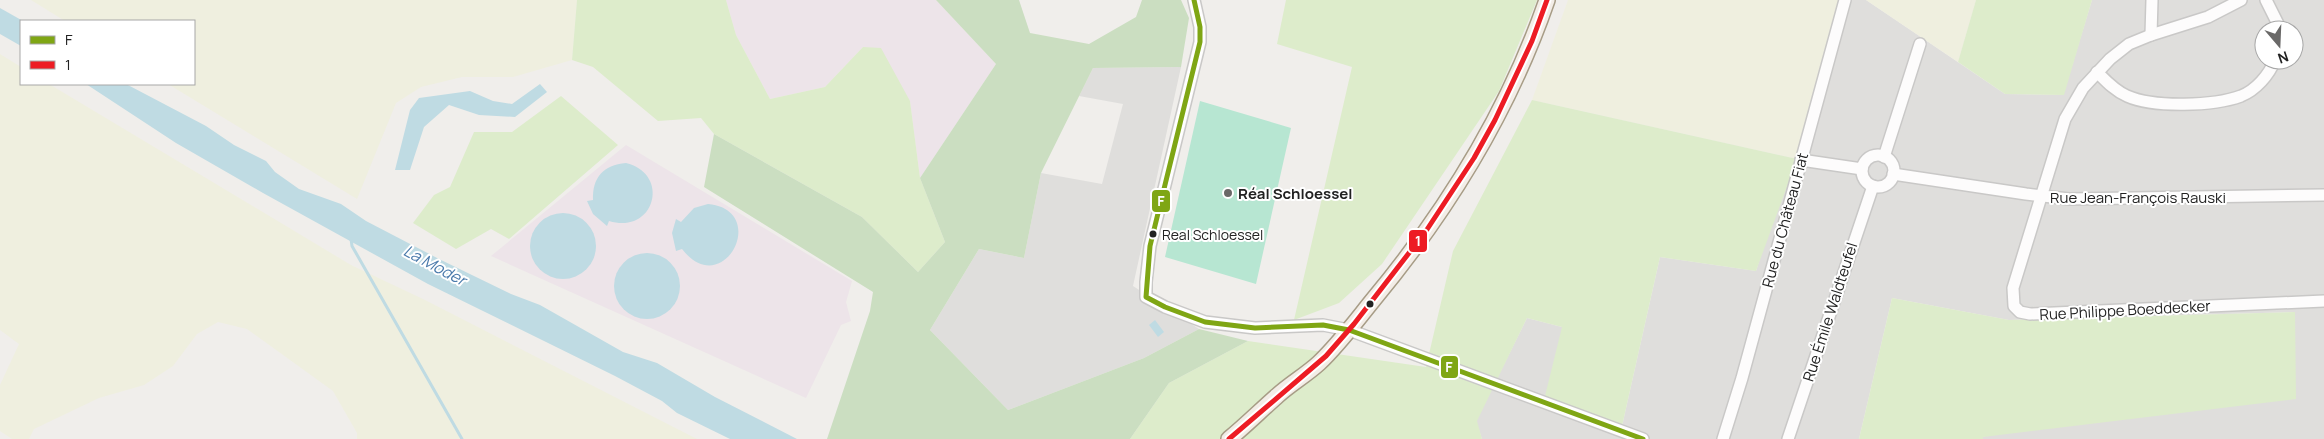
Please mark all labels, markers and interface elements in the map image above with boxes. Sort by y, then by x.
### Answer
legend [20,20,195,85]
north arrow [2254,20,2304,70]
text: F [65,29,73,50]
text: N [2276,47,2291,68]
text: 1 [65,54,71,75]
street label: Rue du Château Fiat [1757,150,1813,290]
place label: Réal Schloessel [1238,183,1353,204]
marker: Réal Schloessel [1222,187,1234,199]
street label: Rue Jean-François Rauski [2050,187,2226,208]
line badge: F [1151,189,1171,213]
text: F [1157,191,1165,210]
place label: Real Schloessel [1162,225,1263,244]
marker: Real Schloessel [1148,229,1158,239]
line badge: 1 [1408,229,1428,253]
text: 1 [1415,231,1421,250]
water label: La Moder [400,239,472,292]
street label: Rue Émile Waldteufel [1798,240,1862,384]
street label: Rue Philippe Boeddecker [2039,295,2212,325]
unlabelled marker [1365,299,1375,309]
line badge: F [1440,355,1459,379]
text: F [1445,357,1453,376]

